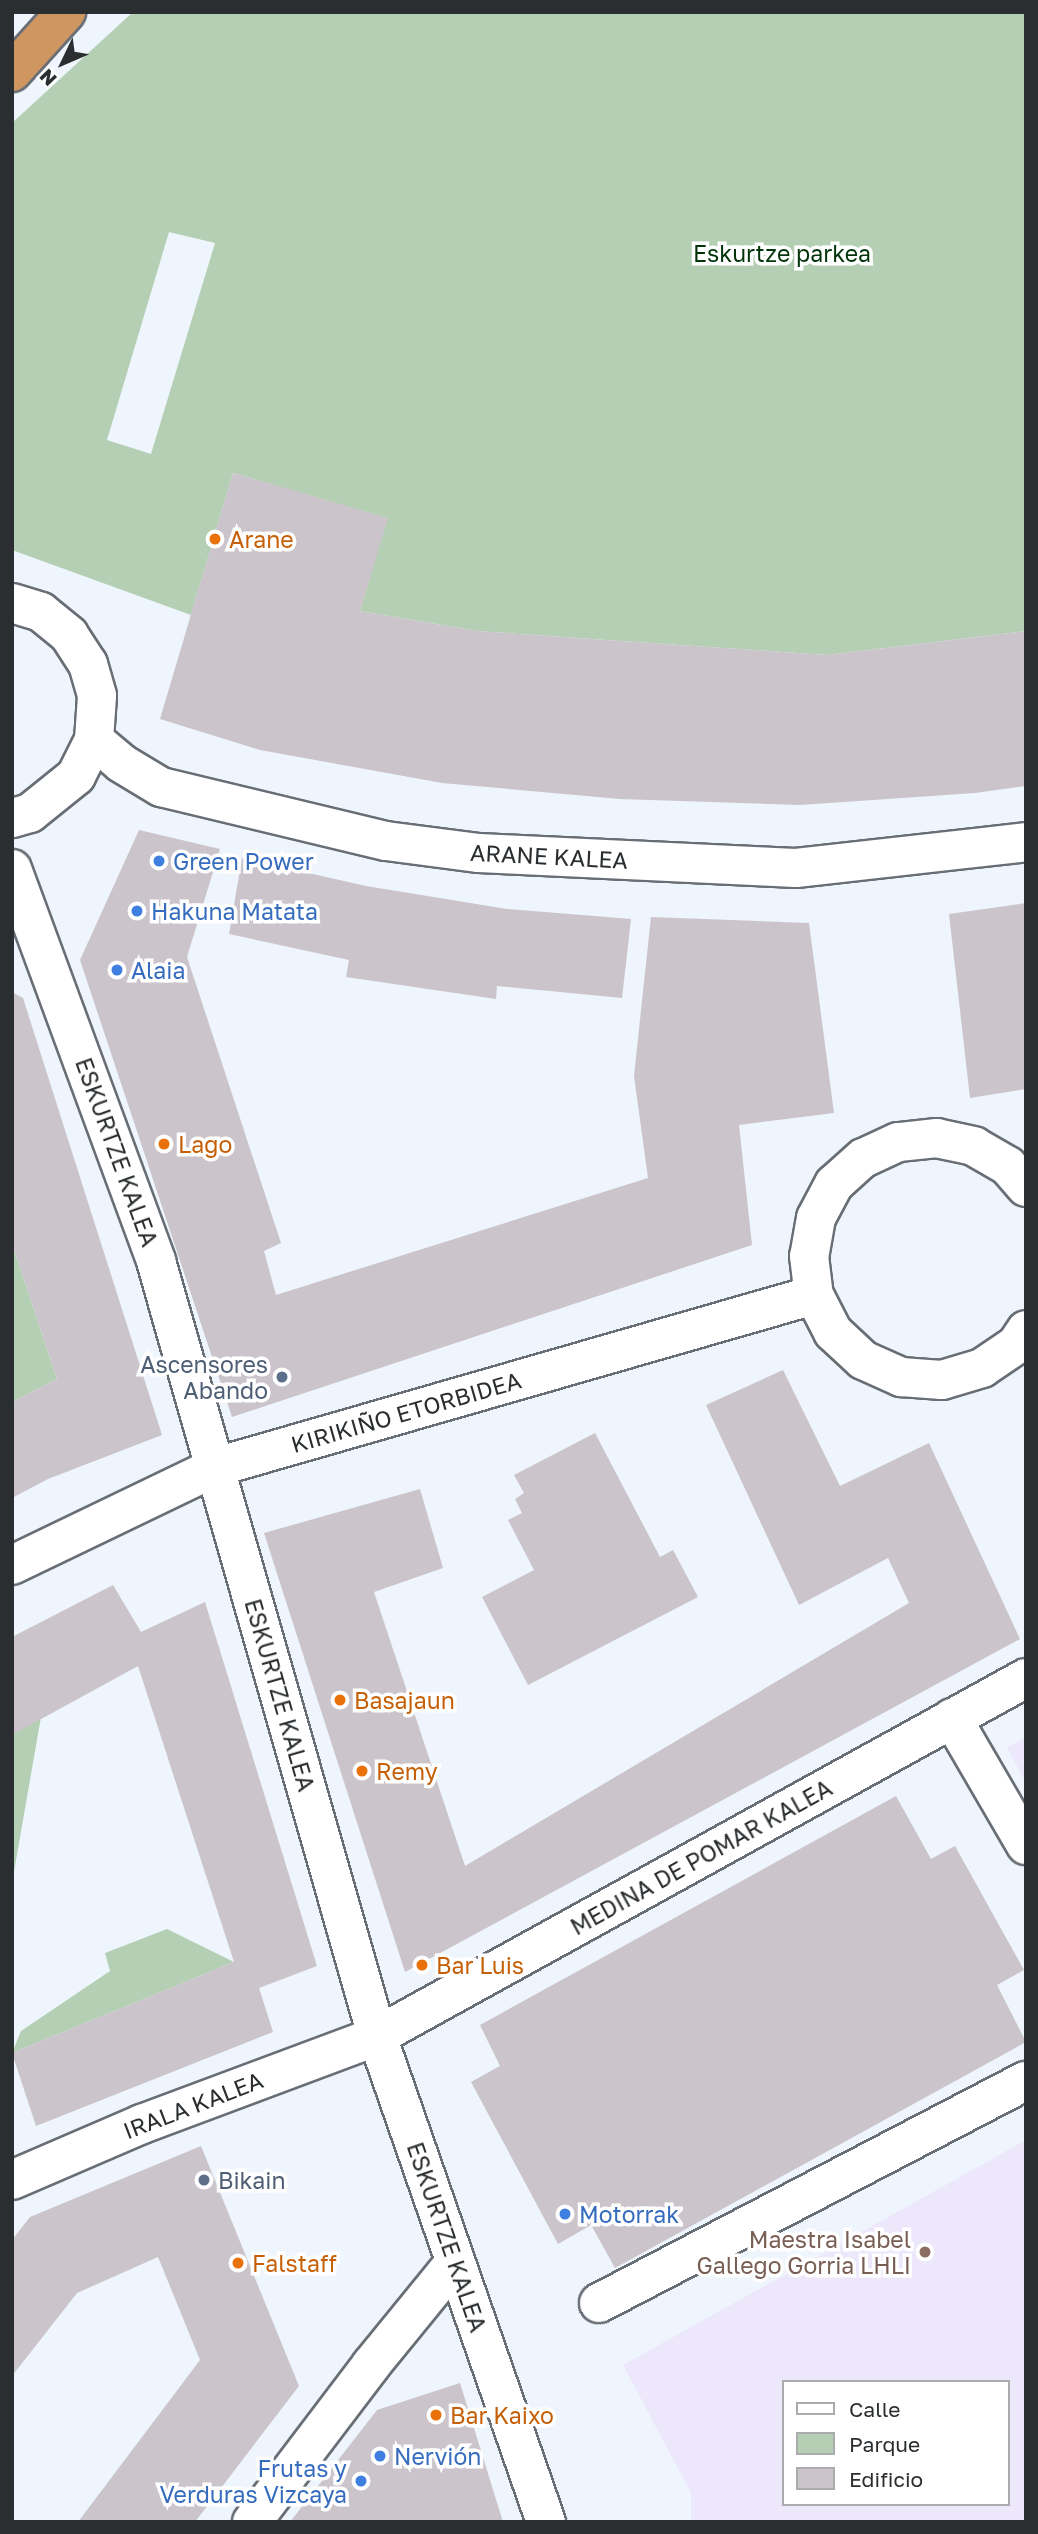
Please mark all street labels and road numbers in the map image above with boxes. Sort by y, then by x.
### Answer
street label: ARANE KALEA [469,838,629,874]
street label: ESKURTZE KALEA [70,1054,164,1250]
street label: KIRIKIÑO ETORBIDEA [288,1366,524,1458]
street label: ESKURTZE KALEA [239,1596,321,1794]
street label: MEDINA DE POMAR KALEA [565,1774,837,1940]
street label: IRALA KALEA [119,2066,267,2144]
street label: ESKURTZE KALEA [402,2138,492,2336]

